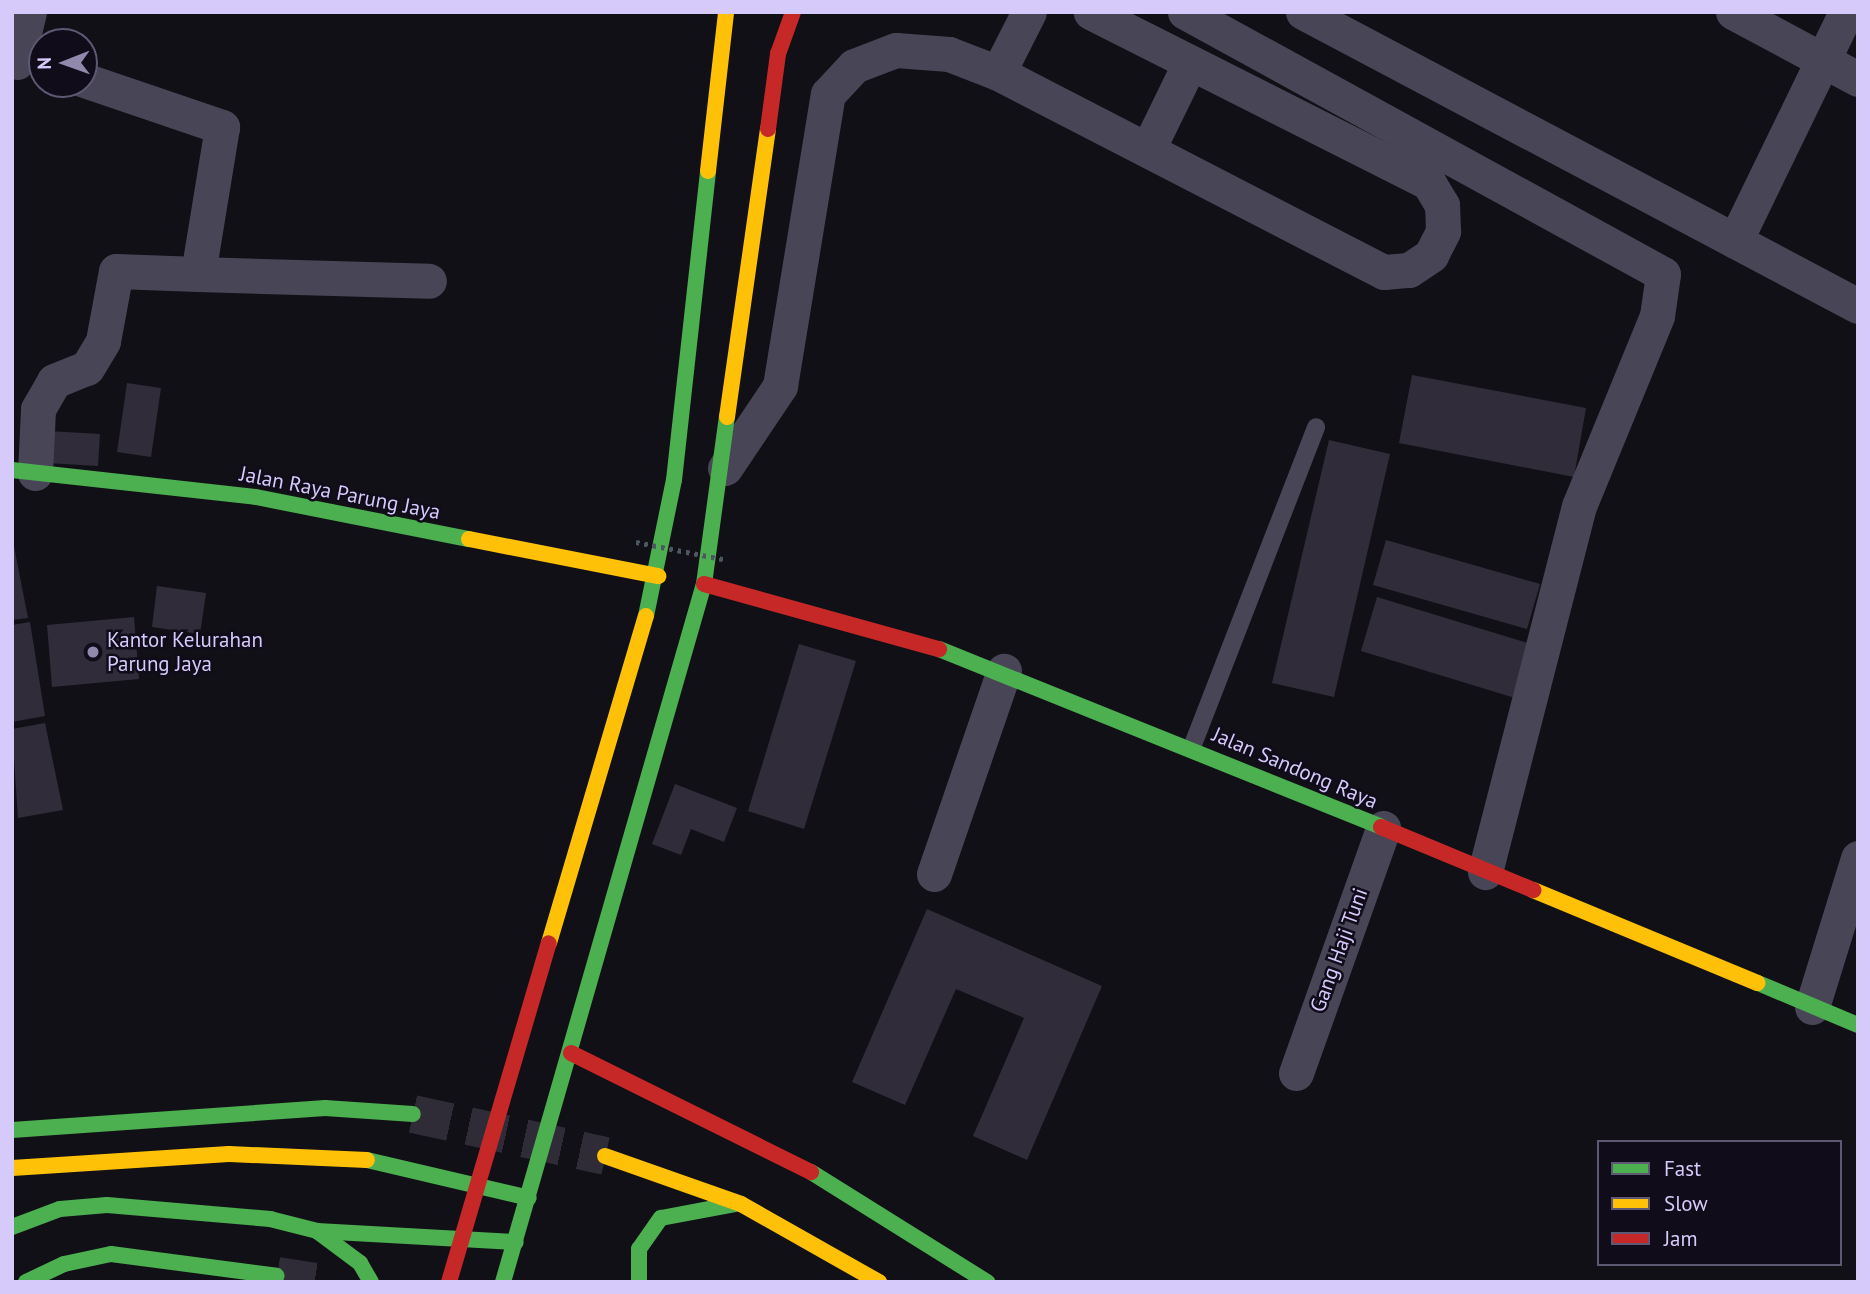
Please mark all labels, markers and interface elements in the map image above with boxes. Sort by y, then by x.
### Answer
north arrow [28,28,98,98]
text: N [32,57,56,70]
street label: Jalan Raya Parung Jaya [238,461,442,525]
place label: Kantor Kelurahan Parung Jaya [107,627,263,677]
marker: Kantor Kelurahan Parung Jaya [85,644,101,660]
street label: Jalan Sandong Raya [1209,722,1381,814]
street label: Gang Haji Tuni [1305,884,1373,1016]
legend [1597,1140,1842,1266]
text: Fast [1664,1155,1701,1182]
text: Slow [1664,1190,1708,1217]
text: Jam [1664,1225,1698,1252]

